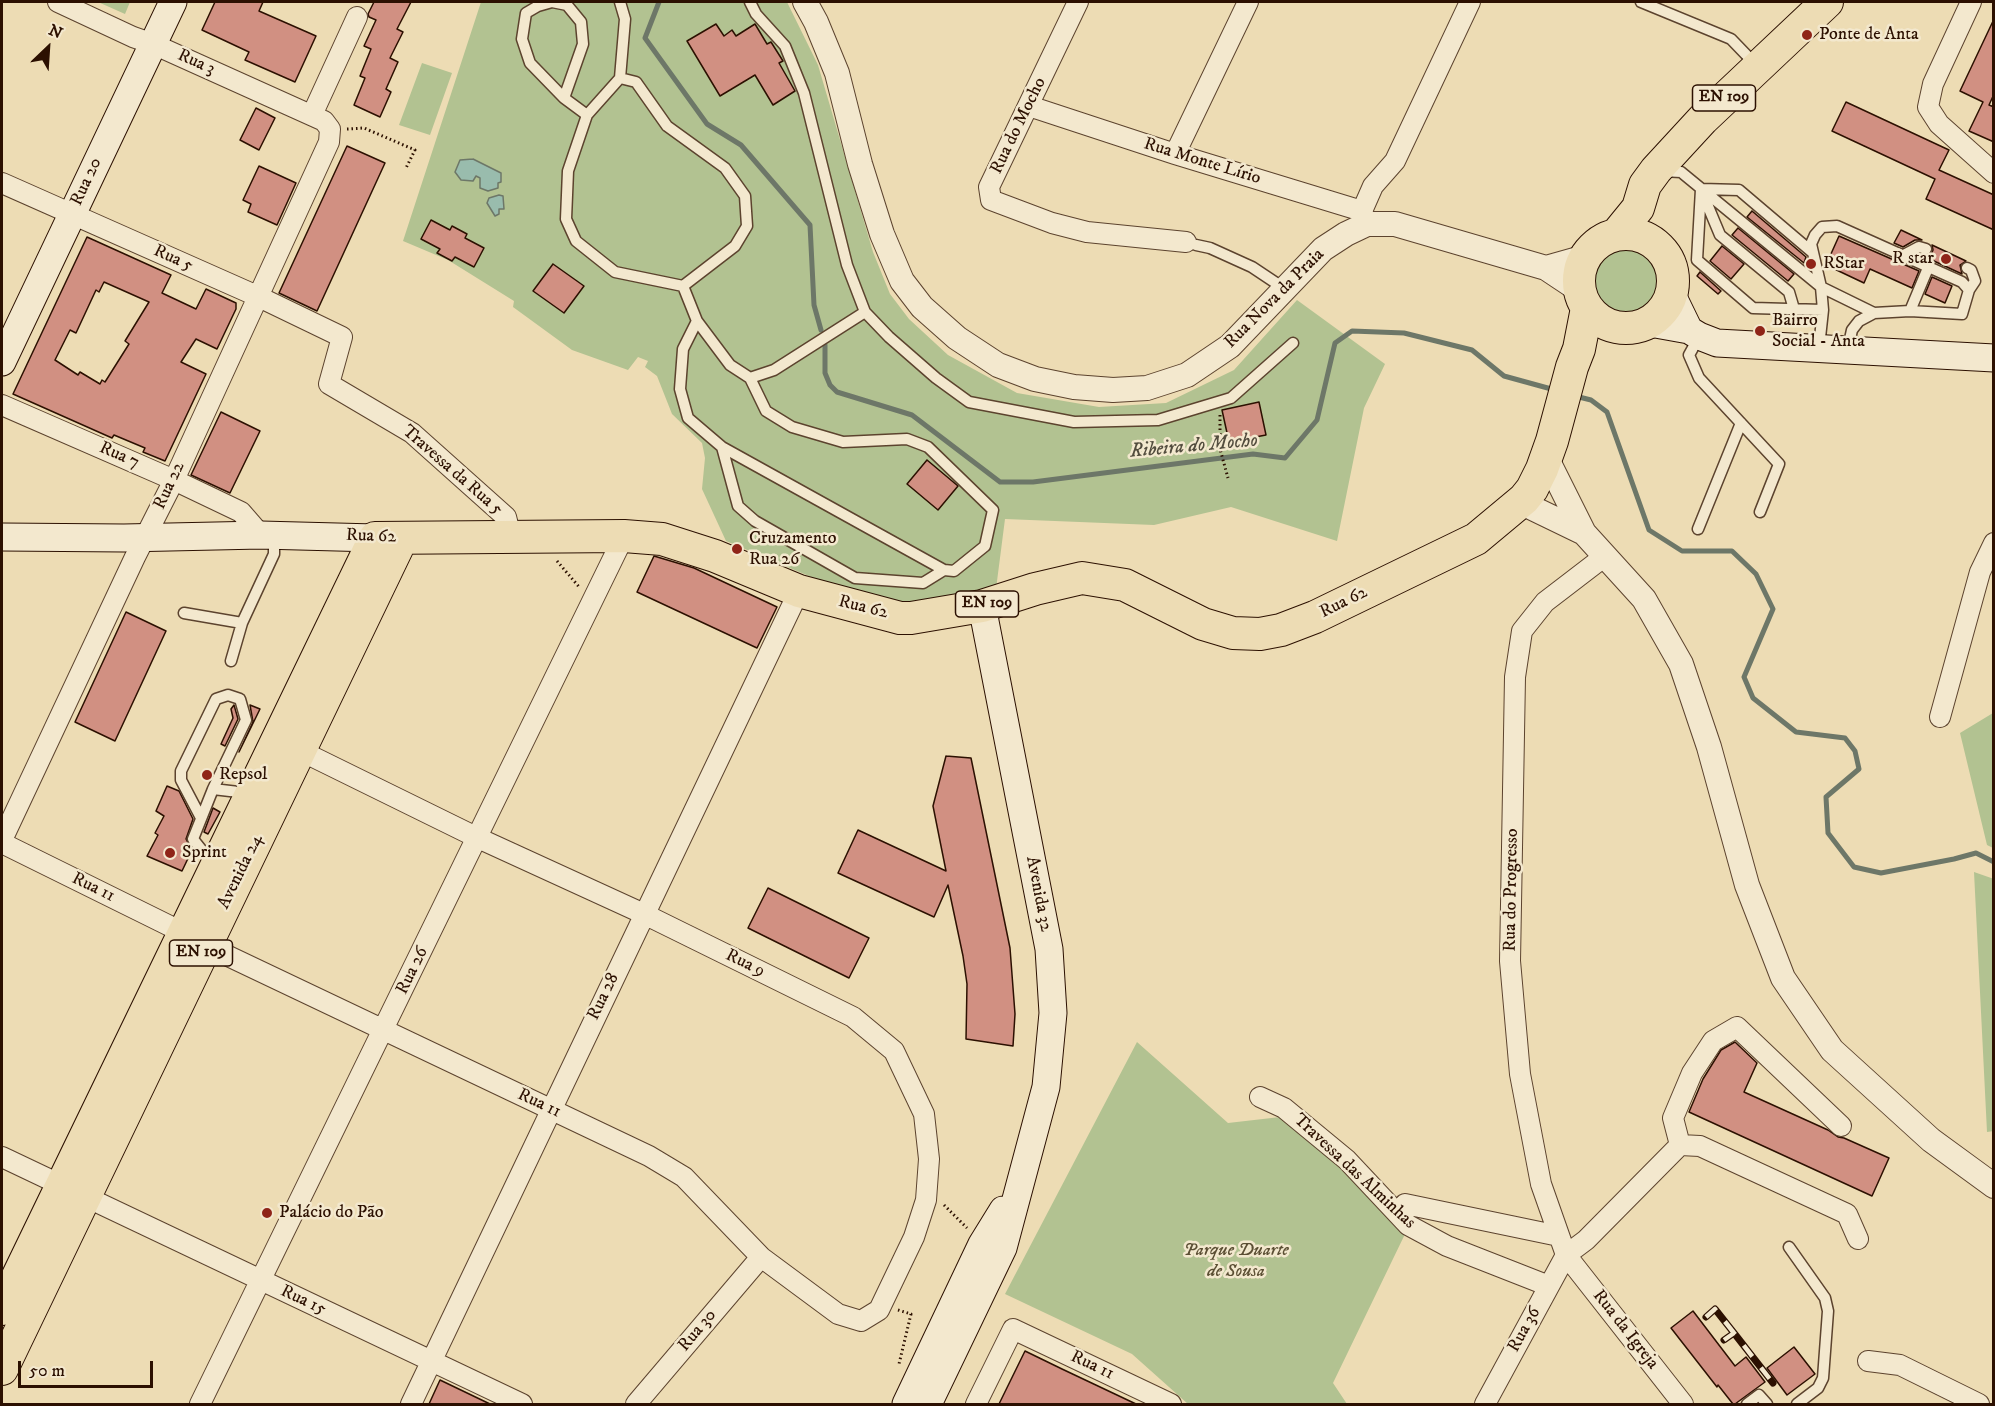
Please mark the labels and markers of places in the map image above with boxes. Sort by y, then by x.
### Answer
place label: Ponte de Anta [1819,24,1919,46]
marker: Ponte de Anta [1800,28,1814,42]
place label: R star [1892,248,1934,270]
marker: R star [1939,252,1953,266]
place label: RStar [1823,253,1865,275]
marker: RStar [1804,257,1818,271]
place label: Bairro Social - Anta [1772,310,1865,352]
marker: Bairro Social - Anta [1753,324,1767,338]
place label: Cruzamento Rua 26 [749,528,836,570]
marker: Cruzamento Rua 26 [730,542,744,556]
place label: Repsol [219,764,267,786]
marker: Repsol [200,768,214,782]
place label: Sprint [182,842,227,864]
marker: Sprint [163,846,177,860]
place label: Palácio do Pão [279,1202,384,1224]
marker: Palácio do Pão [260,1206,274,1220]

